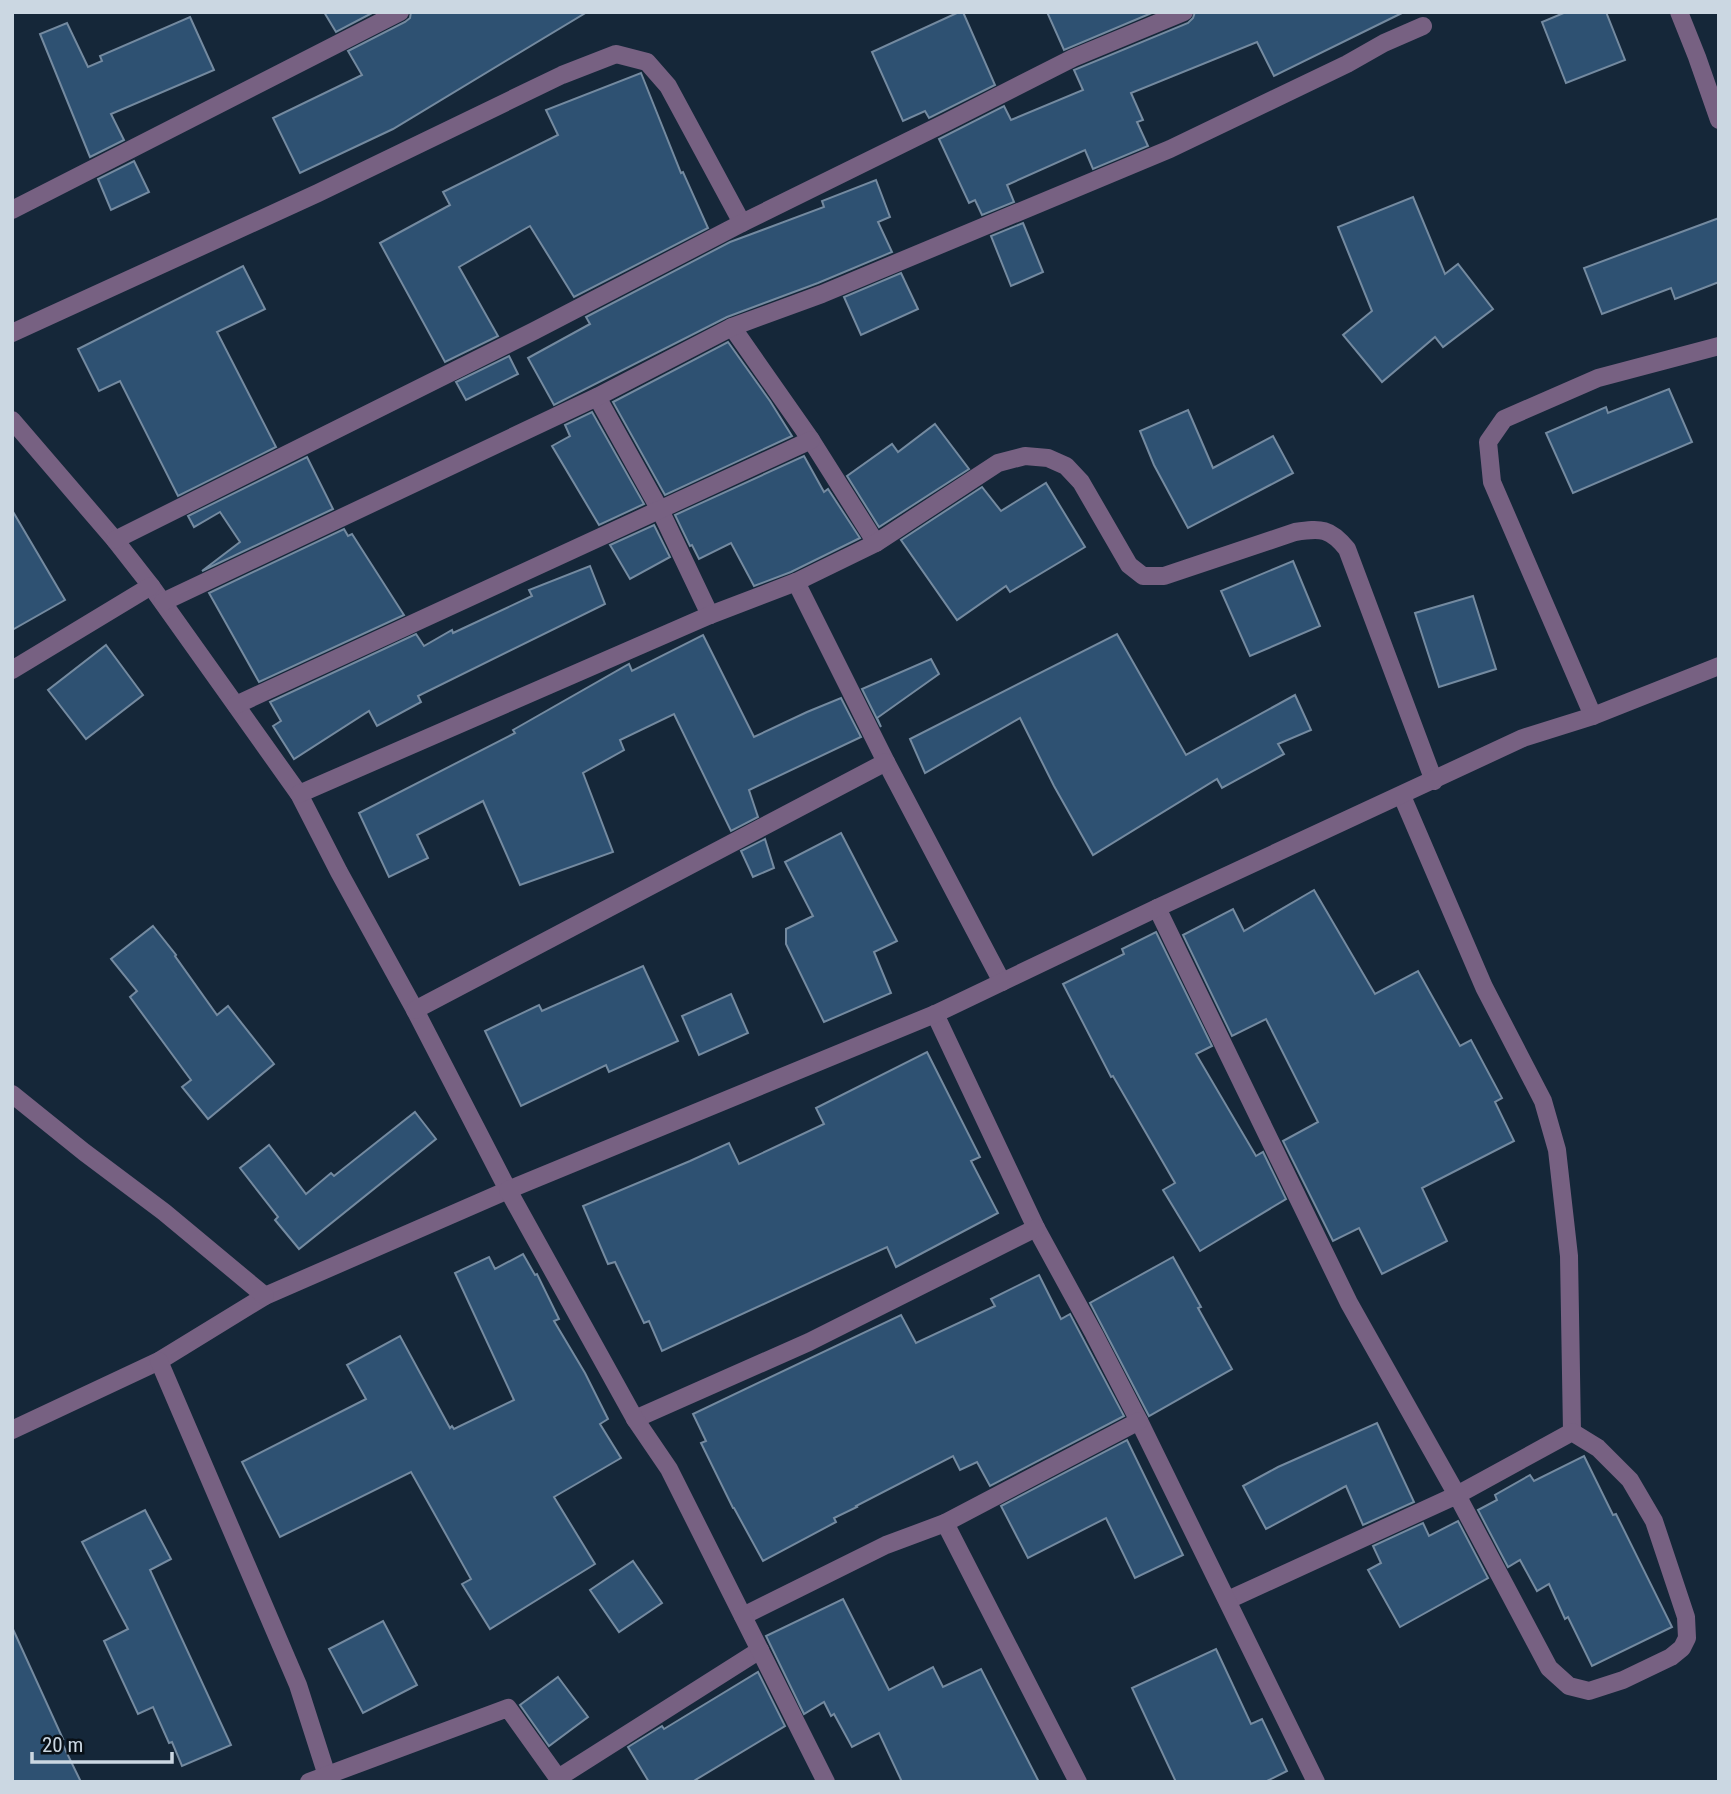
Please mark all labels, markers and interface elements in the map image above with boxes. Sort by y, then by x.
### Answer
scale bar [32,1720,172,1764]
text: 20 m [42,1733,83,1757]

